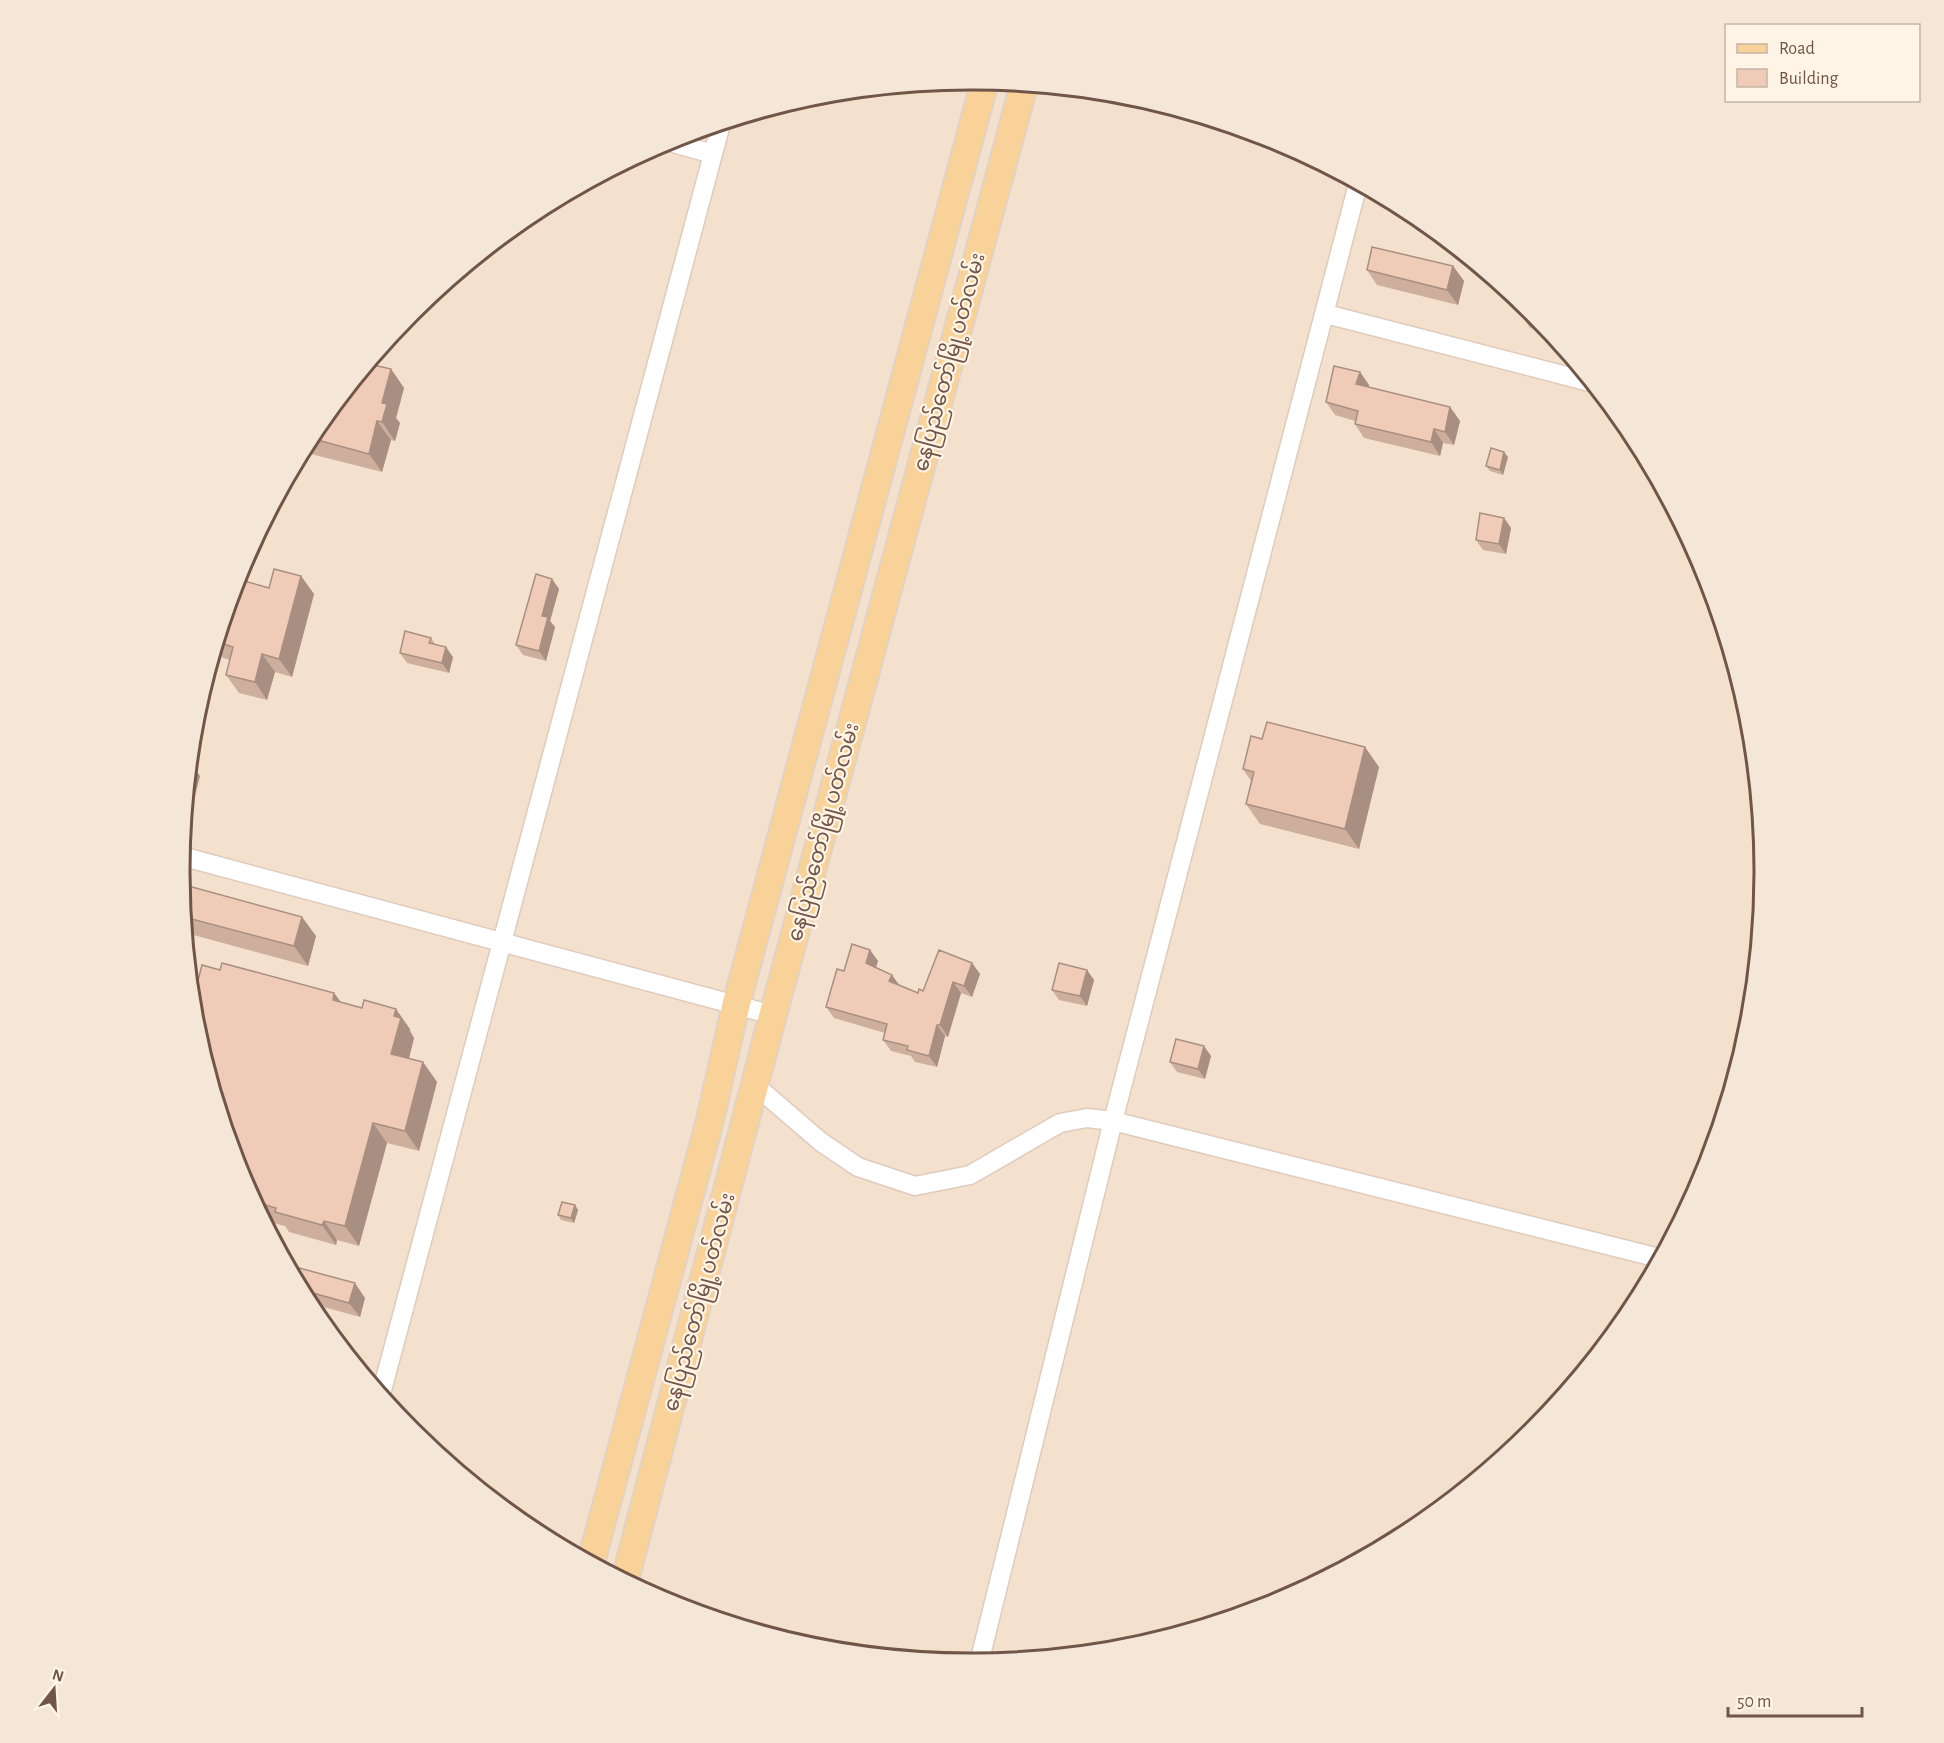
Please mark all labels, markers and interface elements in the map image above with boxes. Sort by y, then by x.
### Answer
legend [1725,24,1920,102]
text: Road [1779,40,1815,58]
text: Building [1779,70,1839,88]
street label: နေပြည်တော်မြို့ပတ်လမ်း [904,249,995,475]
street label: နေပြည်တော်မြို့ပတ်လမ်း [778,719,869,945]
street label: နေပြည်တော်မြို့ပတ်လမ်း [654,1189,745,1415]
north arrow [24,1659,84,1719]
text: N [50,1666,66,1685]
scale bar [1728,1680,1862,1718]
text: 50 m [1737,1693,1771,1711]

